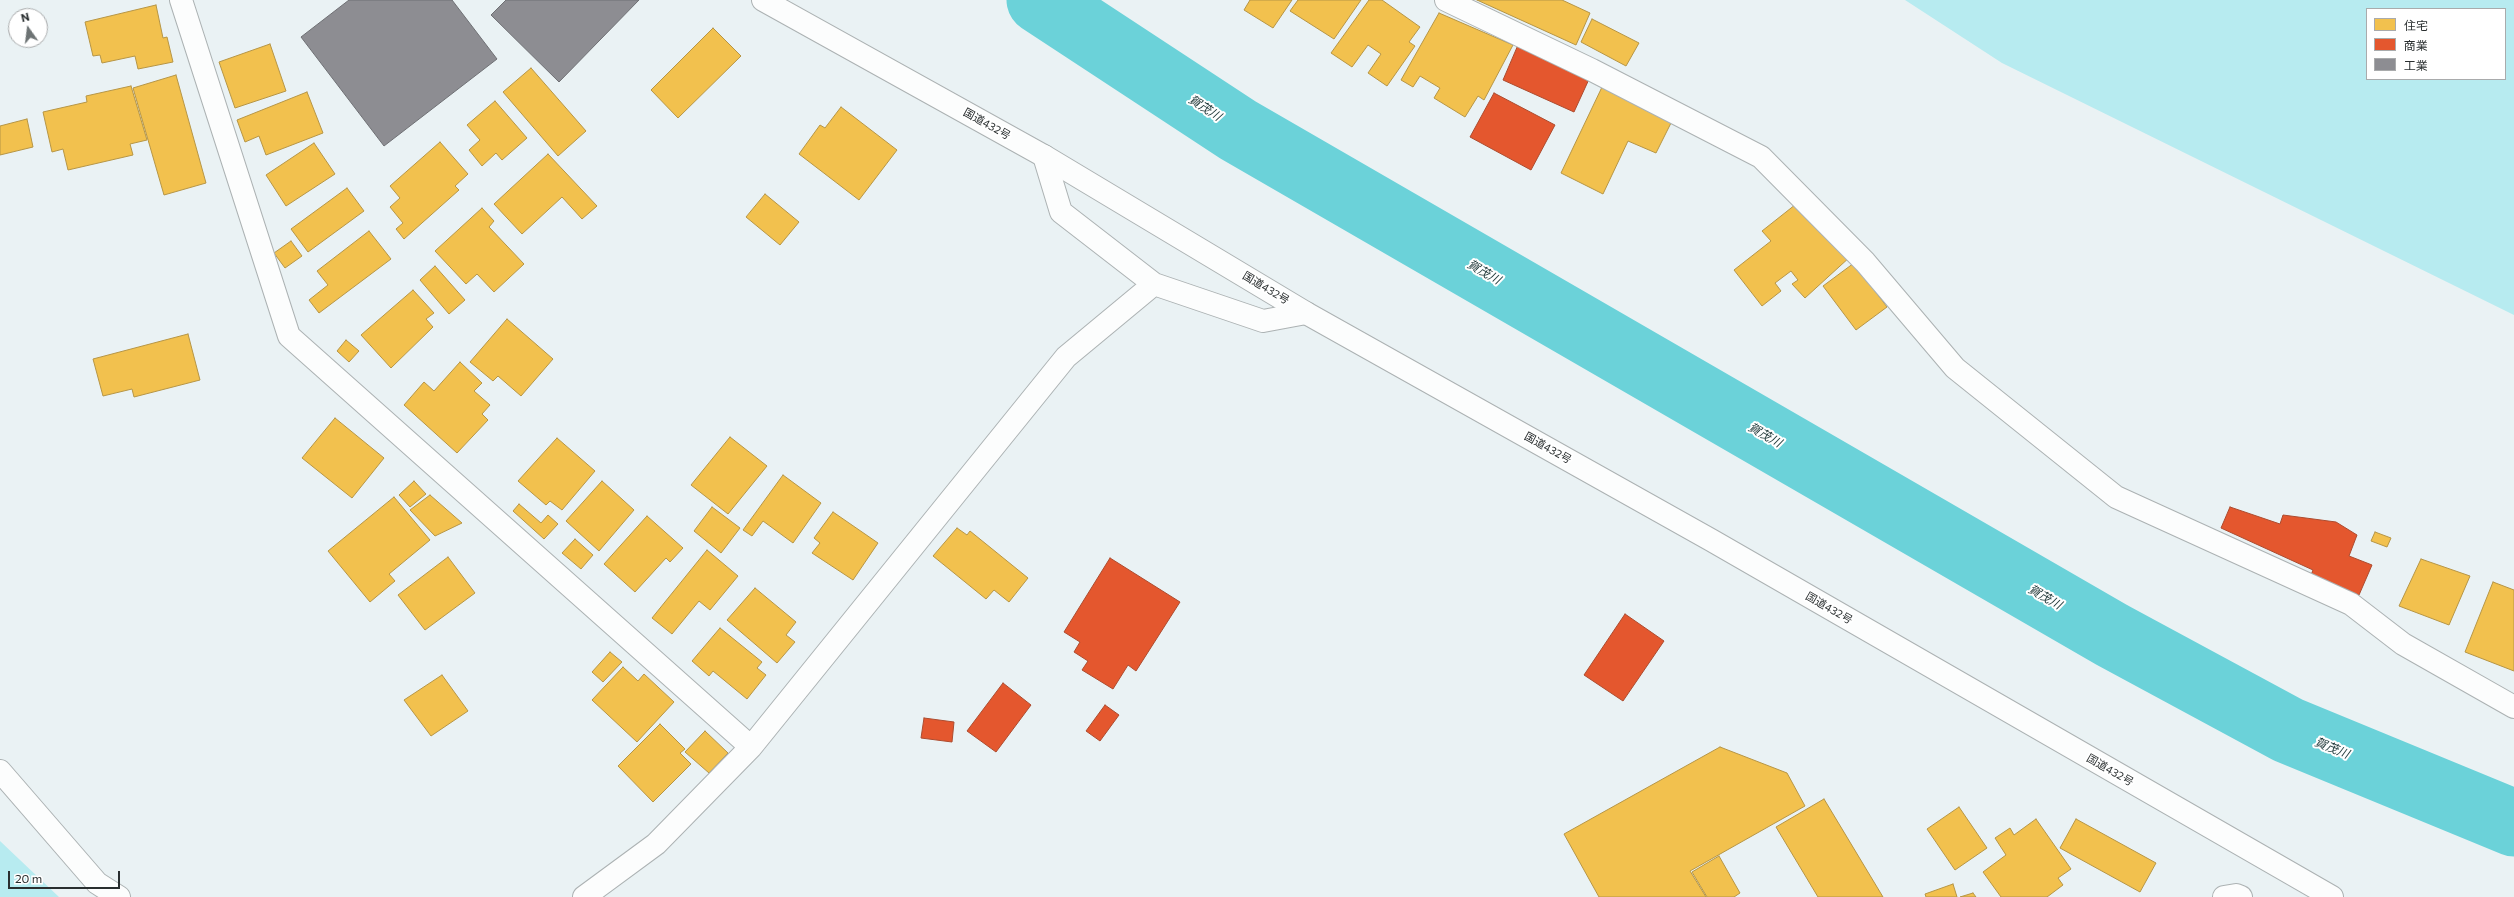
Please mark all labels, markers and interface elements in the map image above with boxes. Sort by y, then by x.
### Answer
north arrow [8,8,48,48]
legend [2366,8,2506,80]
text: N [20,10,31,24]
text: 住宅 [2404,18,2428,32]
text: 商業 [2404,38,2428,52]
text: 工業 [2404,58,2428,72]
water label: 賀茂川 [1186,92,1224,124]
street label: 国道432号 [961,106,1013,142]
water label: 賀茂川 [1465,257,1503,287]
street label: 国道432号 [1240,269,1292,307]
water label: 賀茂川 [1746,420,1784,450]
street label: 国道432号 [1522,430,1574,466]
water label: 賀茂川 [2026,582,2064,612]
street label: 国道432号 [1803,589,1855,627]
water label: 賀茂川 [2313,735,2351,761]
street label: 国道432号 [2084,751,2136,789]
scale bar [10,863,122,889]
text: 20 m [15,871,42,885]

